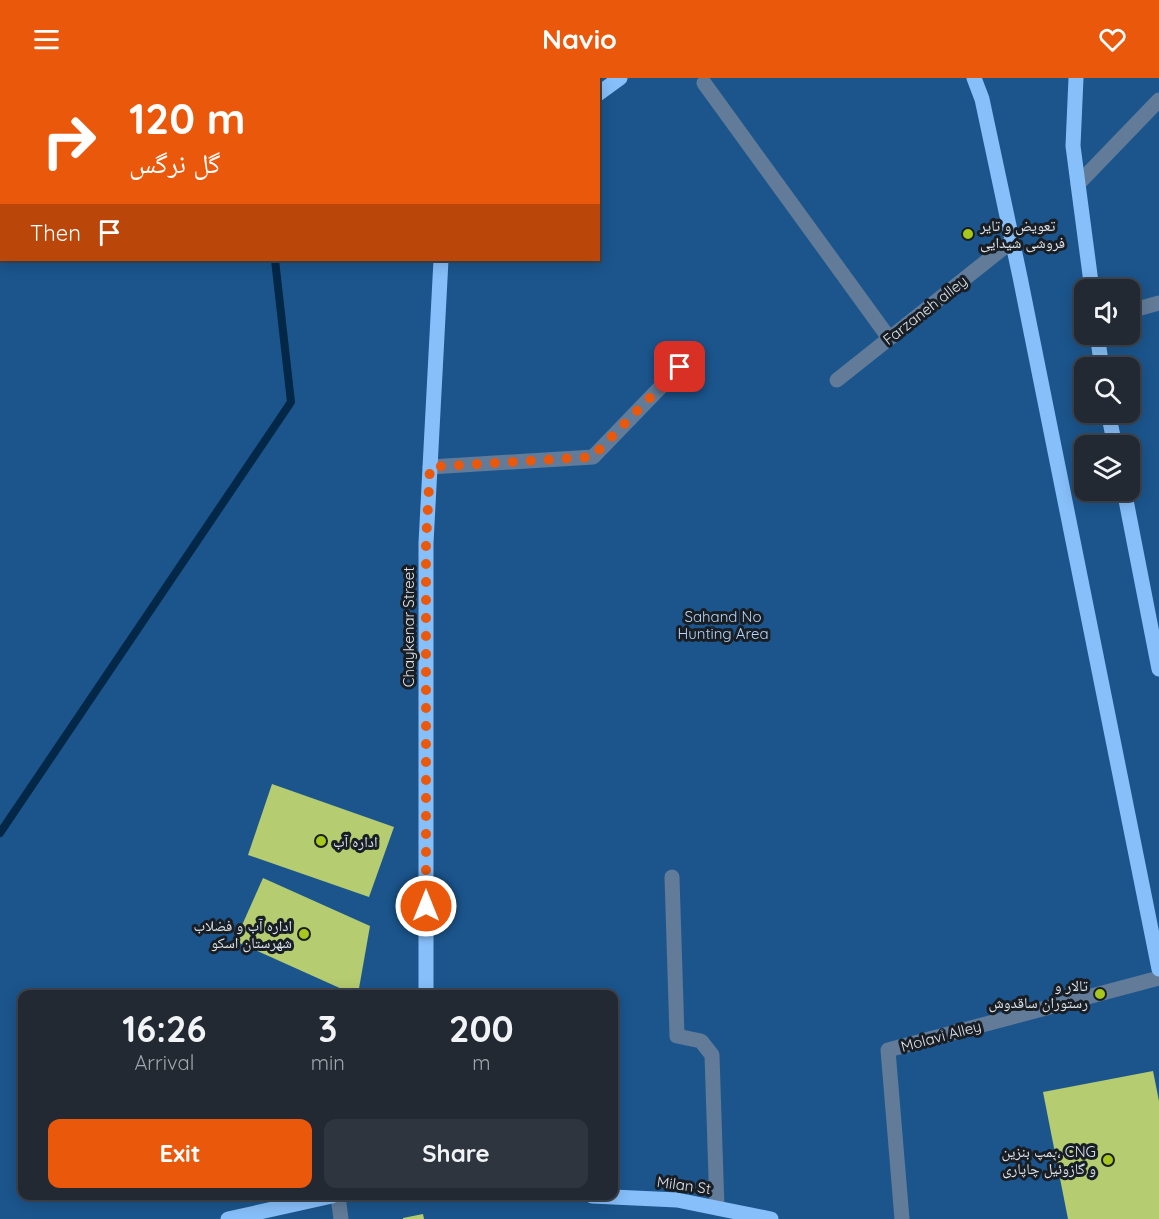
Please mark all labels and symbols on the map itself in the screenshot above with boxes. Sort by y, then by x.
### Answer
place label: تعویض و تایر فروشی شیدایی [979,216,1065,253]
marker: تعویض و تایر فروشی شیدایی [961,227,975,241]
street label: Farzaneh alley [879,271,971,349]
pin [654,341,705,392]
street label: Chaykenar Street [399,567,418,687]
park label: Sahand No Hunting Area [677,607,769,643]
place label: اداره آب [333,832,378,851]
marker: اداره آب [314,834,328,848]
position arrow [394,874,458,938]
place label: اداره آب و فضلاب شهرستان اسکو [194,916,292,953]
marker: اداره آب و فضلاب شهرستان اسکو [297,927,311,941]
place label: تالار و رستوران ساقدوش [988,976,1089,1013]
marker: تالار و رستوران ساقدوش [1093,987,1107,1001]
street label: Molavi Alley [899,1016,983,1056]
place label: پمپ بنزین، CNG و گازوئیل چاپاری [1001,1142,1096,1179]
marker: پمپ بنزین، CNG و گازوئیل چاپاری [1101,1153,1115,1167]
street label: Milan St [656,1172,712,1198]

